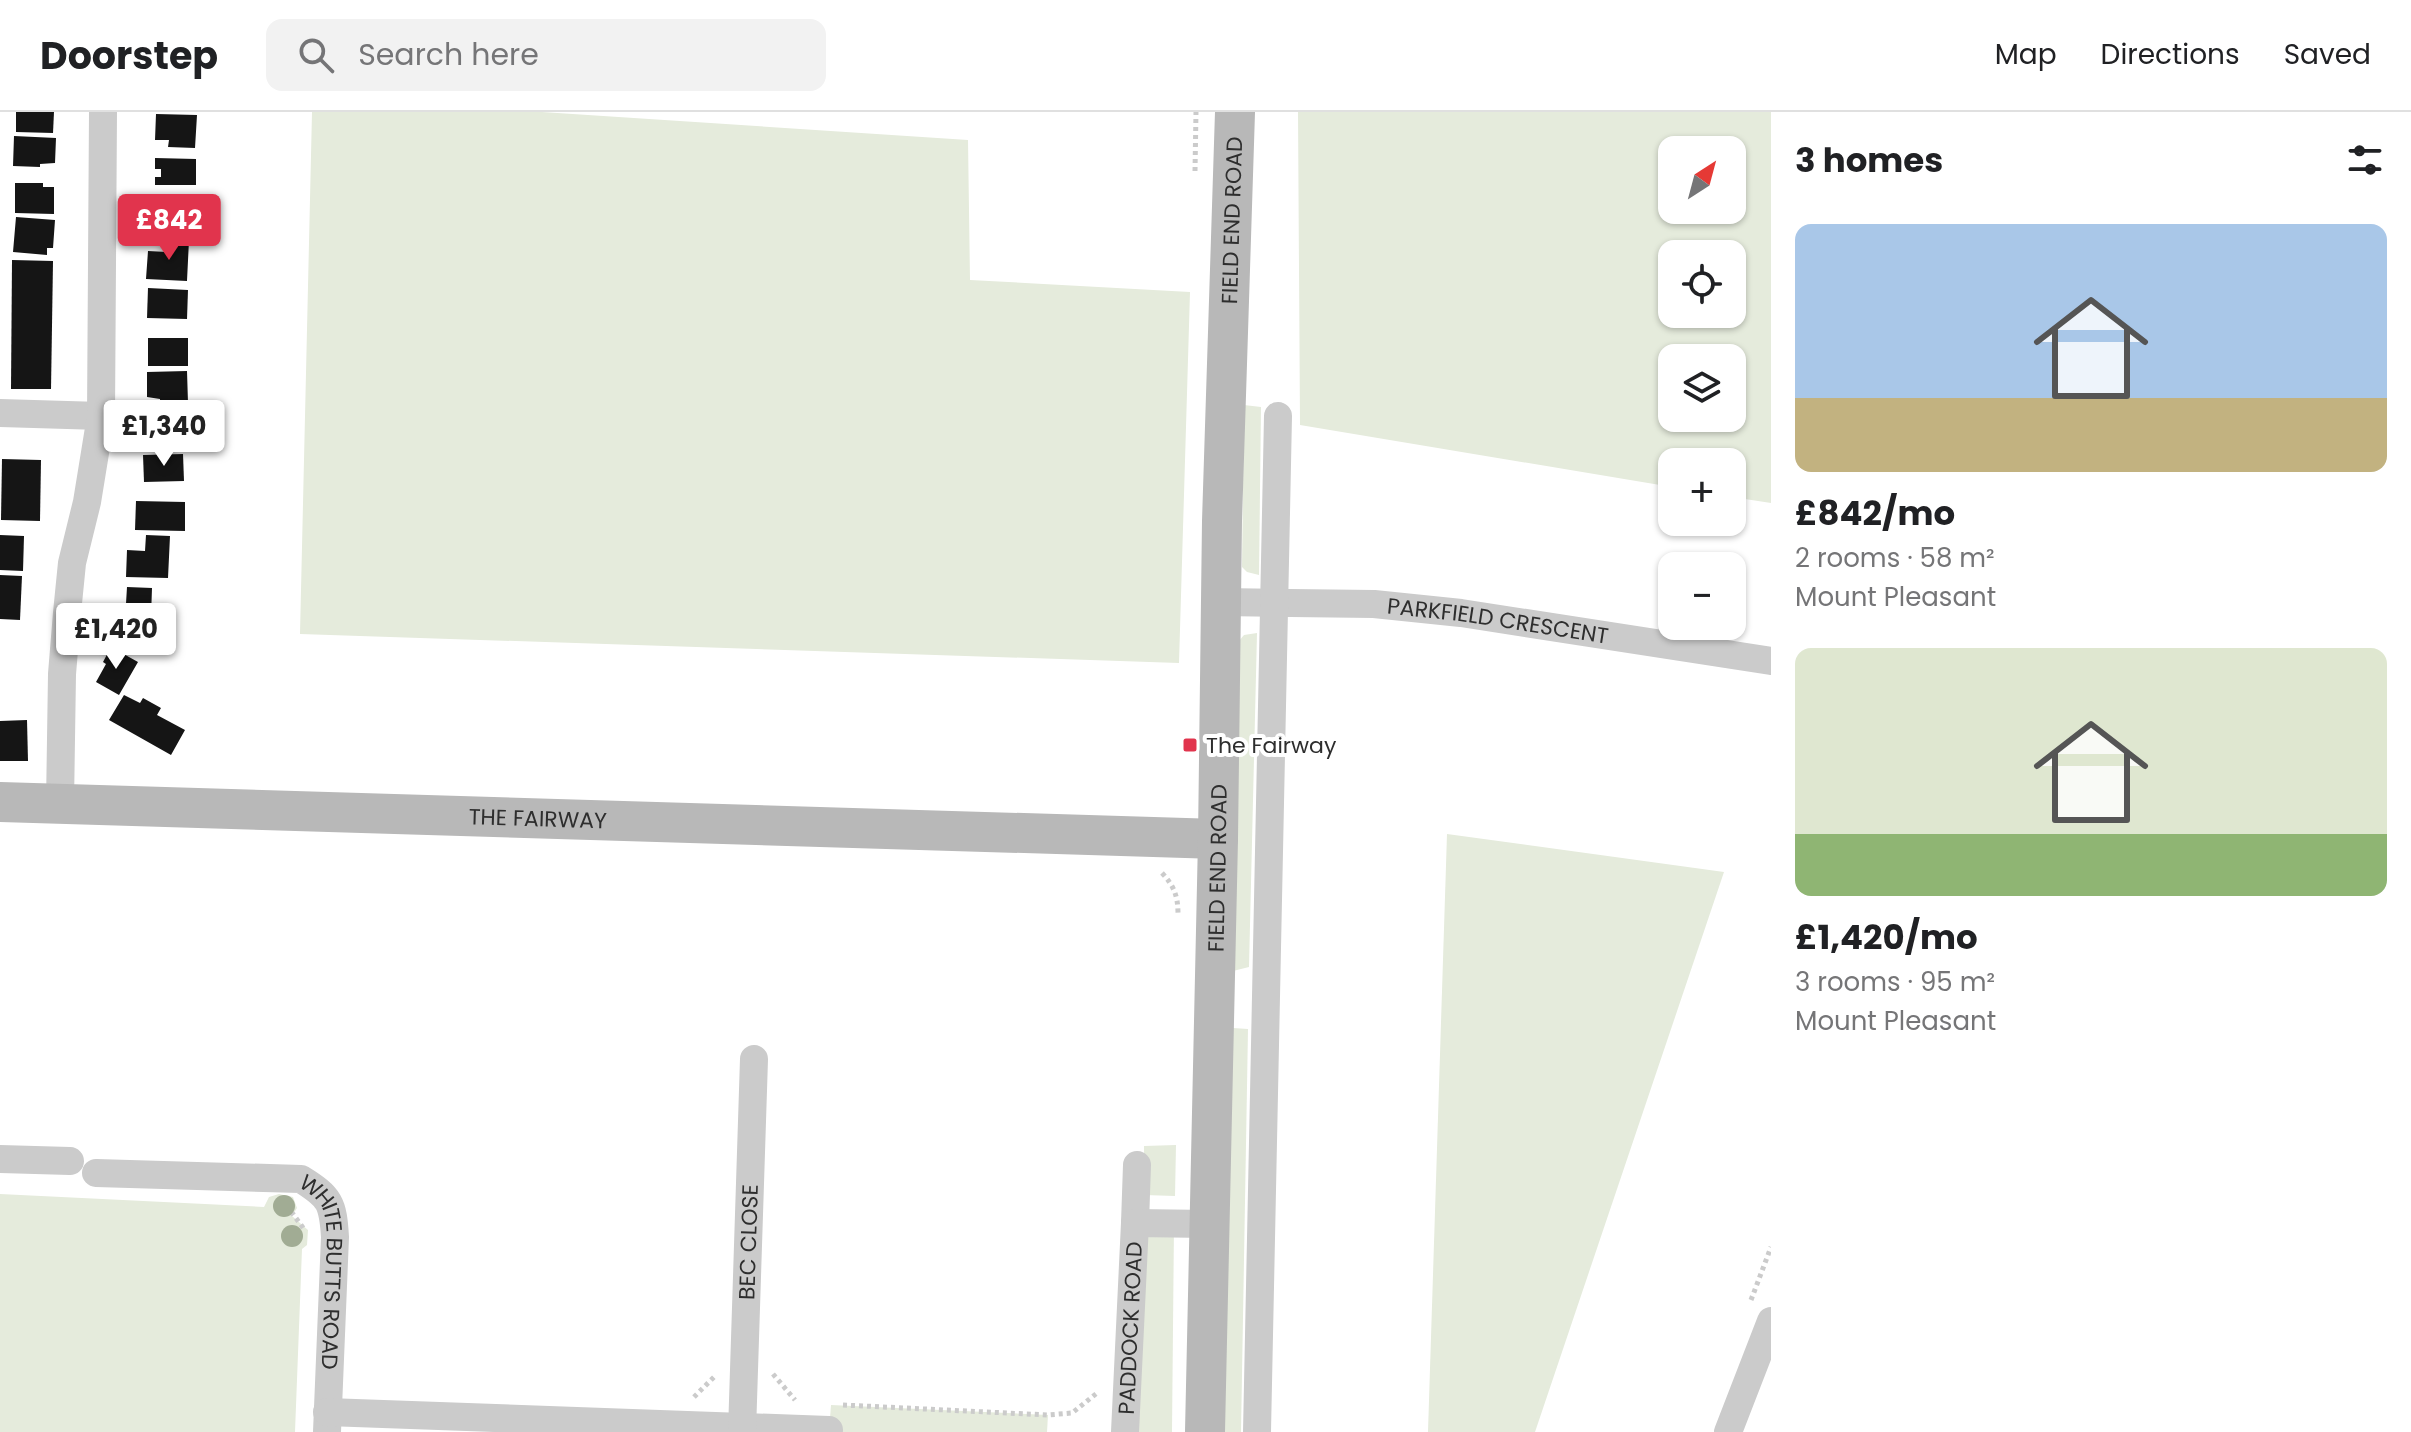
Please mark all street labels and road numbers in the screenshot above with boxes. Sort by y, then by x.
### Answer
street label: FIELD END ROAD [1213,136,1250,305]
street label: PARKFIELD CRESCENT [1386,590,1611,651]
street label: FIELD END ROAD [1200,784,1234,952]
street label: THE FAIRWAY [468,801,607,836]
street label: WHITE BUTTS ROAD [293,1167,351,1370]
street label: BEC CLOSE [731,1184,765,1300]
street label: PADDOCK ROAD [1110,1241,1150,1415]

